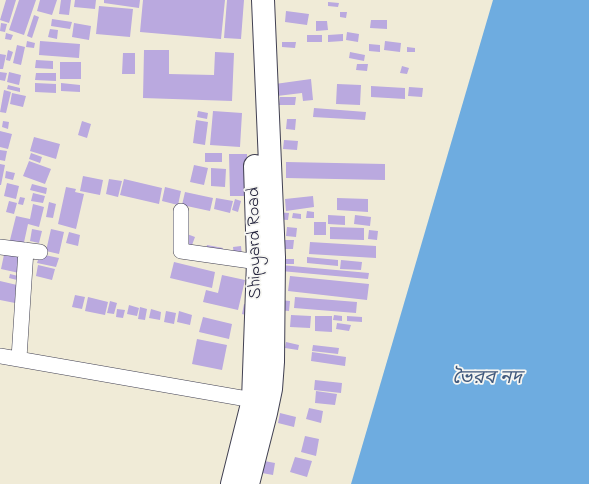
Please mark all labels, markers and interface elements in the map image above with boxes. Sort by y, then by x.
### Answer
street label: Shipyard Road [244,187,268,299]
water label: ভৈরব নদ [452,369,522,391]

